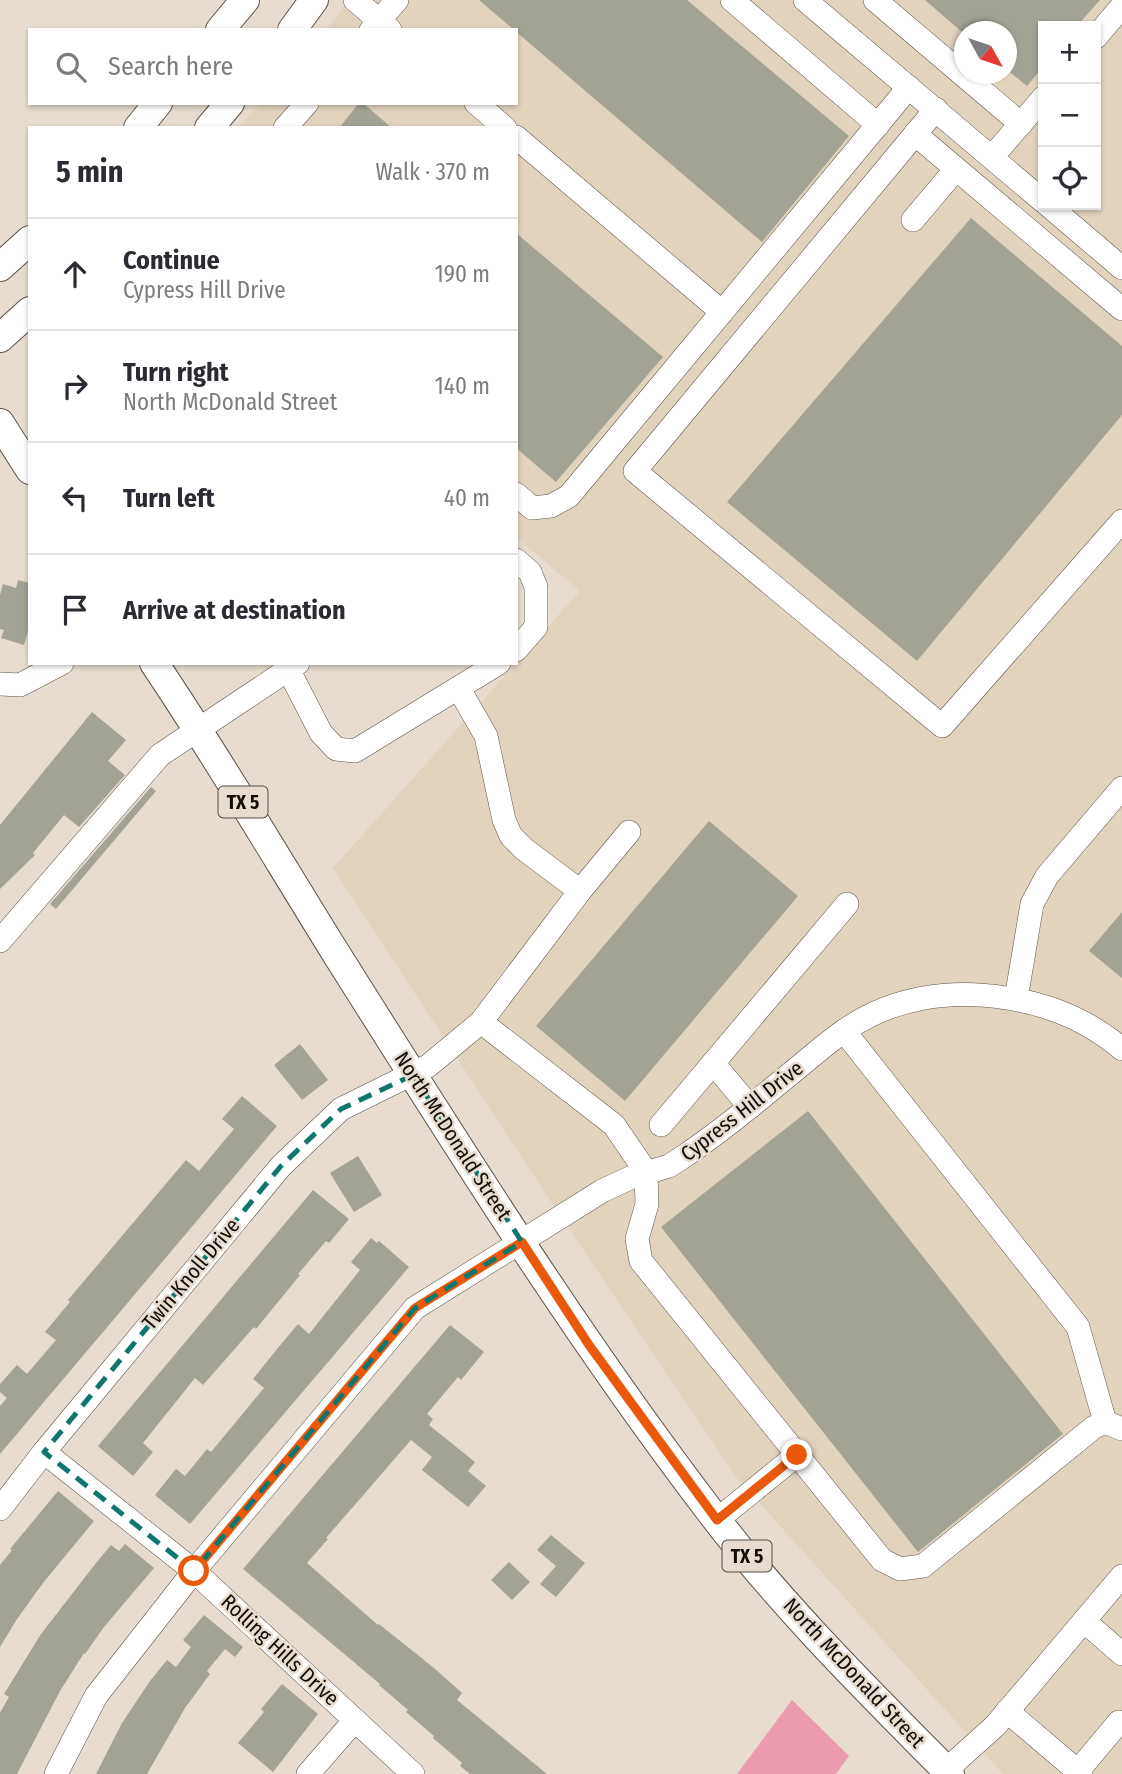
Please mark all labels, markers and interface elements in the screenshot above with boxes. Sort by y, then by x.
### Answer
north arrow [954,21,1017,84]
map controls [1038,21,1101,210]
button: + [1038,21,1101,84]
search box [28,28,518,105]
icon: search [52,48,90,86]
text: Search here [108,51,233,82]
button: − [1038,84,1101,147]
button: locate [1038,147,1101,210]
text: 5 min [56,154,123,190]
text: Walk · 370 m [376,158,490,186]
text: Continue [123,245,220,276]
icon: ahead [56,255,94,293]
text: 190 m [435,260,490,288]
text: Cypress Hill Drive [123,276,286,304]
text: Turn right [123,357,229,388]
icon: right [56,367,94,405]
text: 140 m [435,372,490,400]
text: North McDonald Street [123,388,337,416]
icon: left [56,479,94,517]
text: Turn left [123,483,215,514]
text: 40 m [444,484,490,512]
icon: arrive [56,591,94,629]
text: Arrive at destination [123,595,346,626]
road number: TX 5 [218,786,268,818]
street label: North McDonald Street [389,1047,517,1225]
street label: Cypress Hill Drive [676,1055,808,1167]
street label: Twin Knoll Drive [137,1213,245,1335]
route end [781,1439,812,1470]
road number: TX 5 [722,1540,772,1572]
route start [178,1555,209,1586]
street label: Rolling Hills Drive [216,1589,344,1711]
street label: North McDonald Street [778,1593,930,1753]

